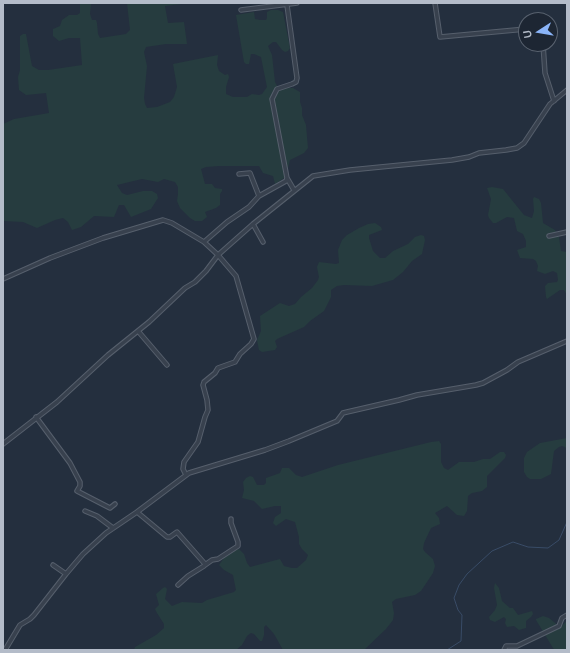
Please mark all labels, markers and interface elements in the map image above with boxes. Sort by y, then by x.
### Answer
north arrow [518,12,558,52]
text: U [520,29,535,40]

